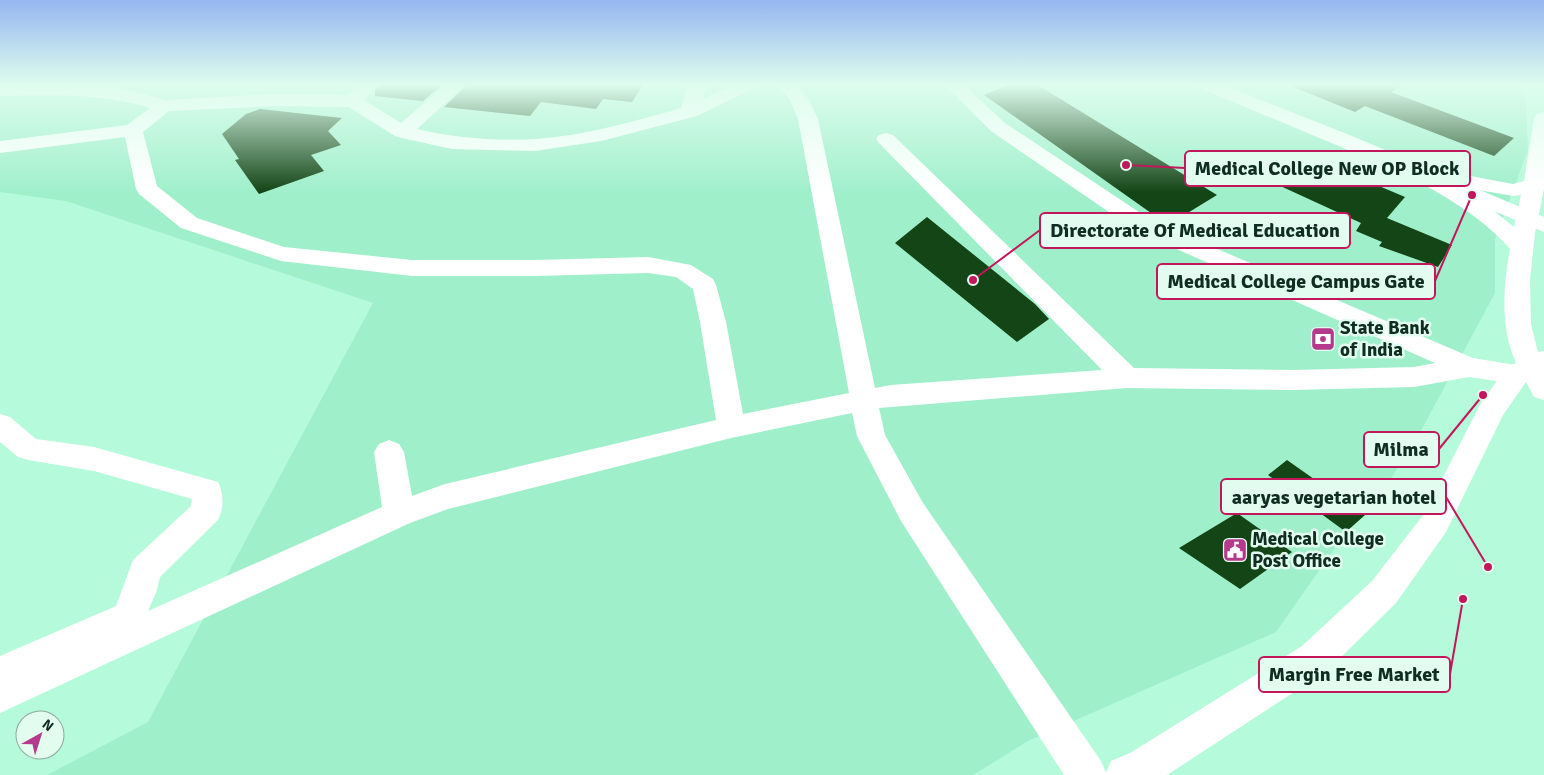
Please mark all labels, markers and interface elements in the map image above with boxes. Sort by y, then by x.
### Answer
callout: Medical College New OP Block [1185,151,1470,186]
text: Medical College New OP Block [1195,156,1460,181]
callout: Directorate Of Medical Education [1040,213,1350,248]
text: Directorate Of Medical Education [1050,218,1340,243]
callout: Medical College Campus Gate [1157,264,1435,299]
text: Medical College Campus Gate [1167,269,1425,294]
place label: State Bank of India [1340,316,1430,362]
bank icon: State Bank of India [1310,326,1336,352]
callout: Milma [1364,432,1439,467]
text: Milma [1373,437,1429,462]
callout: aaryas vegetarian hotel [1221,479,1446,514]
text: aaryas vegetarian hotel [1232,485,1436,510]
place label: Medical College Post Office [1252,527,1384,573]
public building icon: Medical College Post Office [1222,537,1248,563]
callout: Margin Free Market [1259,657,1450,692]
text: Margin Free Market [1268,662,1440,687]
north arrow [15,710,65,760]
text: N [39,716,57,735]

